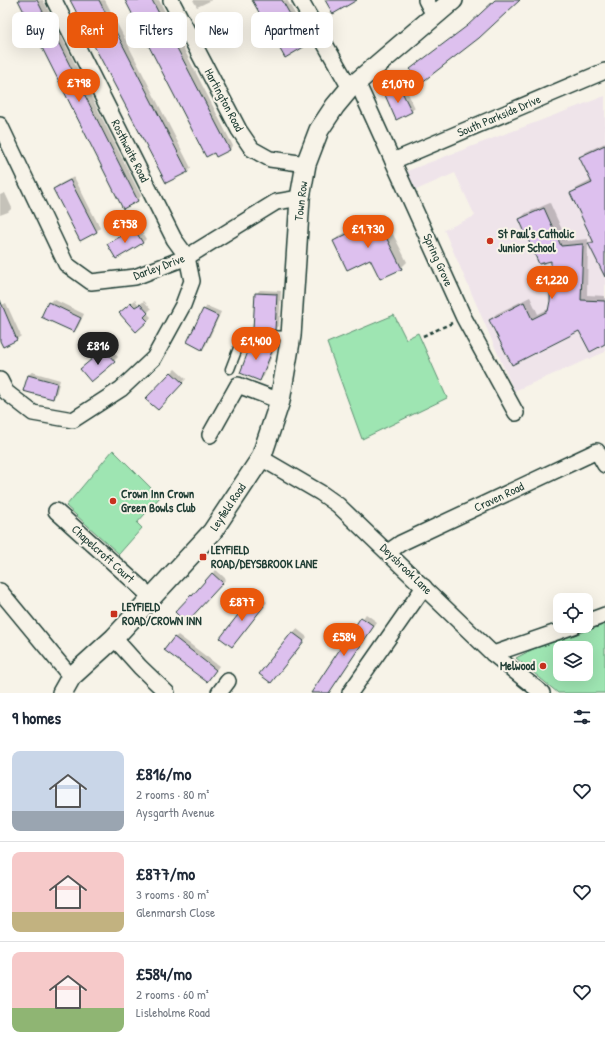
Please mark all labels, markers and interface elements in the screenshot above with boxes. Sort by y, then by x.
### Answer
chip: Buy [12,12,59,48]
chip: Rent [67,12,118,48]
chip: Filters [126,12,187,48]
chip: New [195,12,243,48]
chip: Apartment [251,12,333,48]
street label: Hartington Road [201,65,248,135]
pin: £798 [55,69,103,103]
pin: £1,070 [365,70,431,104]
text: £798 [67,73,91,91]
text: £1,070 [382,74,414,92]
street label: South Parkside Drive [454,90,543,141]
street label: Rosthwaite Road [107,116,154,185]
street label: Town Row [290,180,311,222]
pin: £758 [101,210,149,244]
text: £758 [113,214,137,232]
pin: £1,730 [335,215,401,249]
text: £1,730 [352,219,384,237]
place label: St Paul's Catholic Junior School [498,225,574,256]
street label: Spring Grove [419,231,458,289]
marker: St Paul's Catholic Junior School [485,236,495,246]
street label: Darley Drive [131,249,187,284]
pin: £1,220 [519,266,585,300]
text: £1,220 [536,270,568,288]
pin: £1,400 [223,327,289,361]
text: £1,400 [240,331,272,349]
pin: £816 [74,332,122,366]
text: £816 [87,336,109,354]
street label: Craven Road [471,477,527,516]
street label: Leyfield Road [205,479,250,534]
place label: Crown Inn Crown Green Bowls Club [121,485,196,516]
marker: Crown Inn Crown Green Bowls Club [108,496,118,506]
street label: Chapelcroft Court [68,521,139,587]
street label: Deysbrook Lane [377,539,436,598]
place label: LEYFIELD ROAD/DEYSBROOK LANE [211,541,318,572]
marker: LEYFIELD ROAD/DEYSBROOK LANE [198,552,208,562]
pin: £877 [218,588,266,622]
text: £877 [229,592,255,610]
map controls [553,593,593,681]
button: locate [553,593,593,633]
place label: LEYFIELD ROAD/CROWN INN [122,598,202,629]
marker: LEYFIELD ROAD/CROWN INN [109,609,119,619]
pin: £584 [320,623,368,657]
text: £584 [332,627,356,645]
button: layers [553,641,593,681]
place label: Melwood [500,657,535,674]
marker: Melwood [538,661,548,671]
text: 9 homes [12,706,61,729]
icon: filters [571,706,593,728]
text: £816/mo [136,762,191,785]
icon: home [44,767,92,815]
icon: heart [571,780,593,802]
text: 2 rooms · 80 m² [136,785,209,803]
text: Aysgarth Avenue [136,803,215,821]
text: £877/mo [136,862,195,885]
icon: home [44,868,92,916]
icon: heart [571,881,593,903]
text: 3 rooms · 80 m² [136,885,209,903]
text: Glenmarsh Close [136,903,215,921]
text: £584/mo [136,962,192,985]
icon: home [44,968,92,1016]
icon: heart [571,981,593,1003]
text: 2 rooms · 60 m² [136,985,209,1003]
text: Lisleholme Road [136,1003,210,1021]

